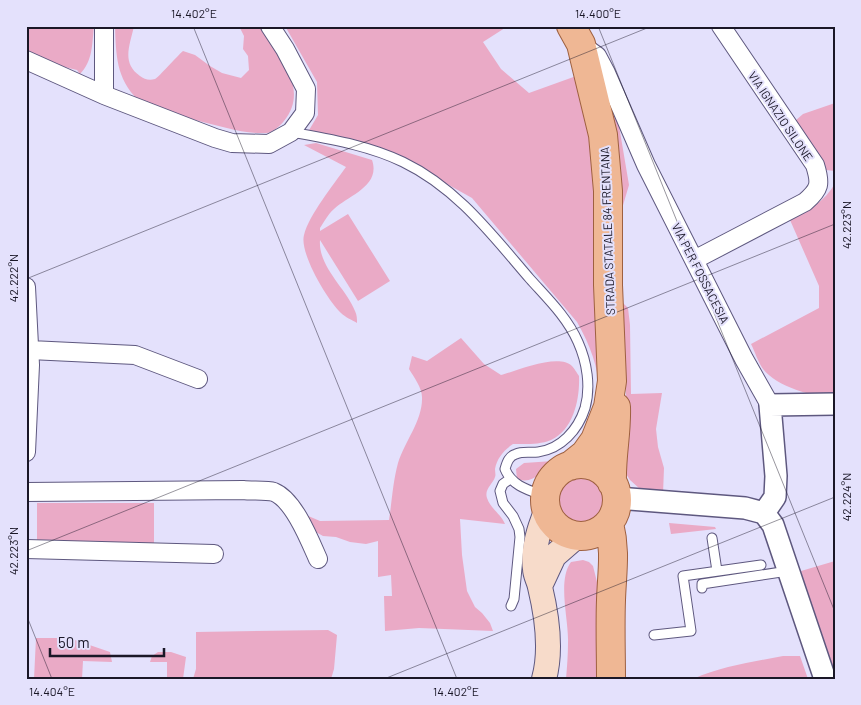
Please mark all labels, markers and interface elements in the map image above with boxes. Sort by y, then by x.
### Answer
text: 14.402°E [171,6,217,20]
text: 14.400°E [575,6,621,20]
street label: VIA IGNAZIO SILONE [746,69,816,163]
street label: STRADA STATALE 84 FRENTANA [597,147,617,315]
text: 42.223°N [839,201,853,249]
street label: VIA PER FOSSACESIA [669,220,733,326]
text: 42.222°N [6,254,20,302]
text: 42.224°N [839,473,853,521]
text: 42.223°N [6,527,20,575]
scale bar [50,625,164,657]
text: 50 m [58,633,90,651]
text: 14.404°E [29,684,75,698]
text: 14.402°E [433,684,479,698]

